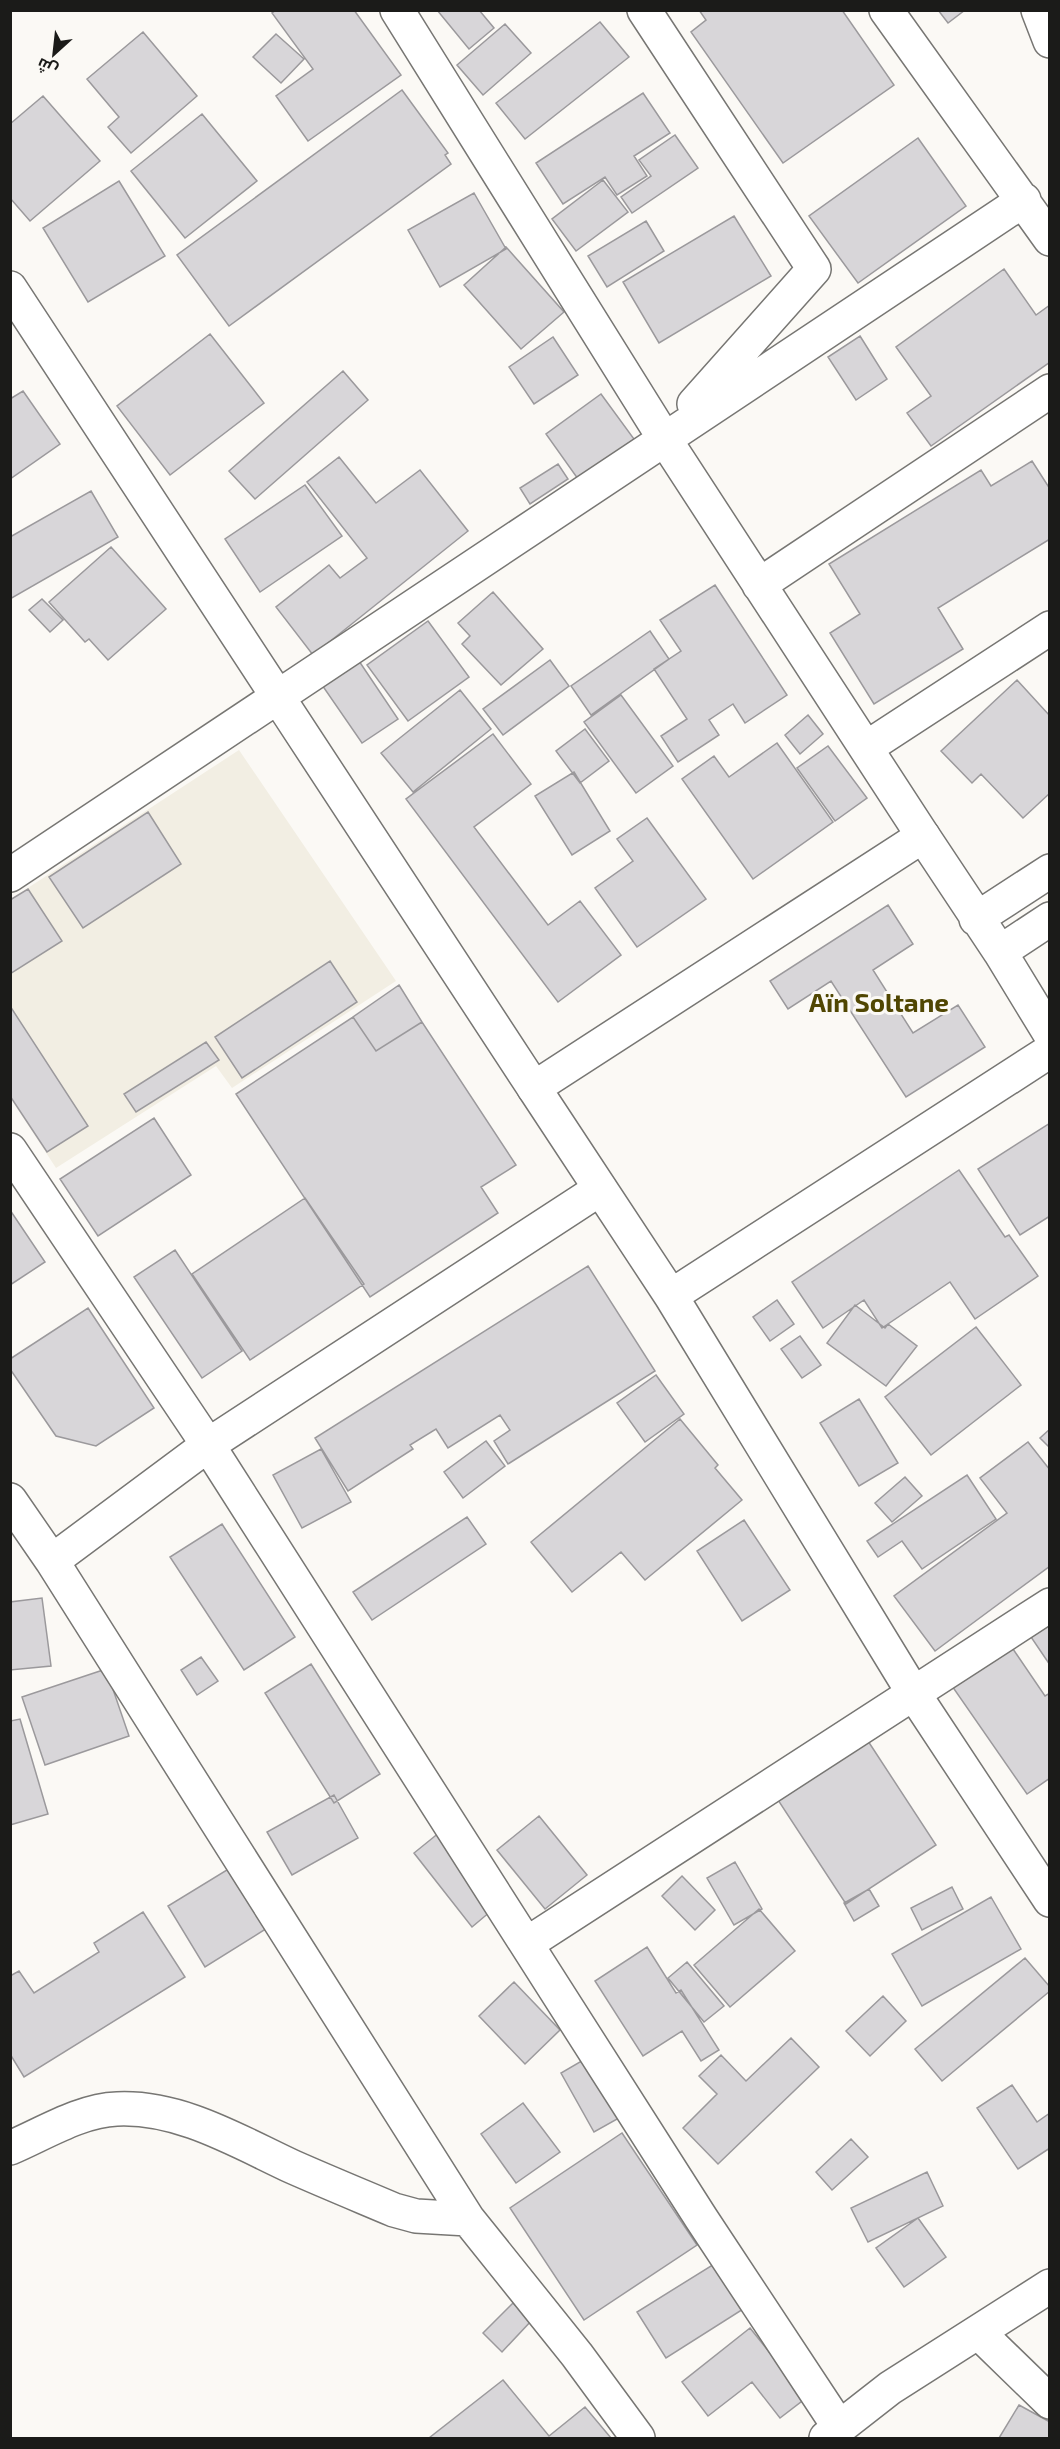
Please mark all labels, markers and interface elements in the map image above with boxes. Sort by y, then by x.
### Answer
north arrow [24,24,84,84]
text: ش [34,54,61,81]
district label: Aïn Soltane [809,986,949,1017]

